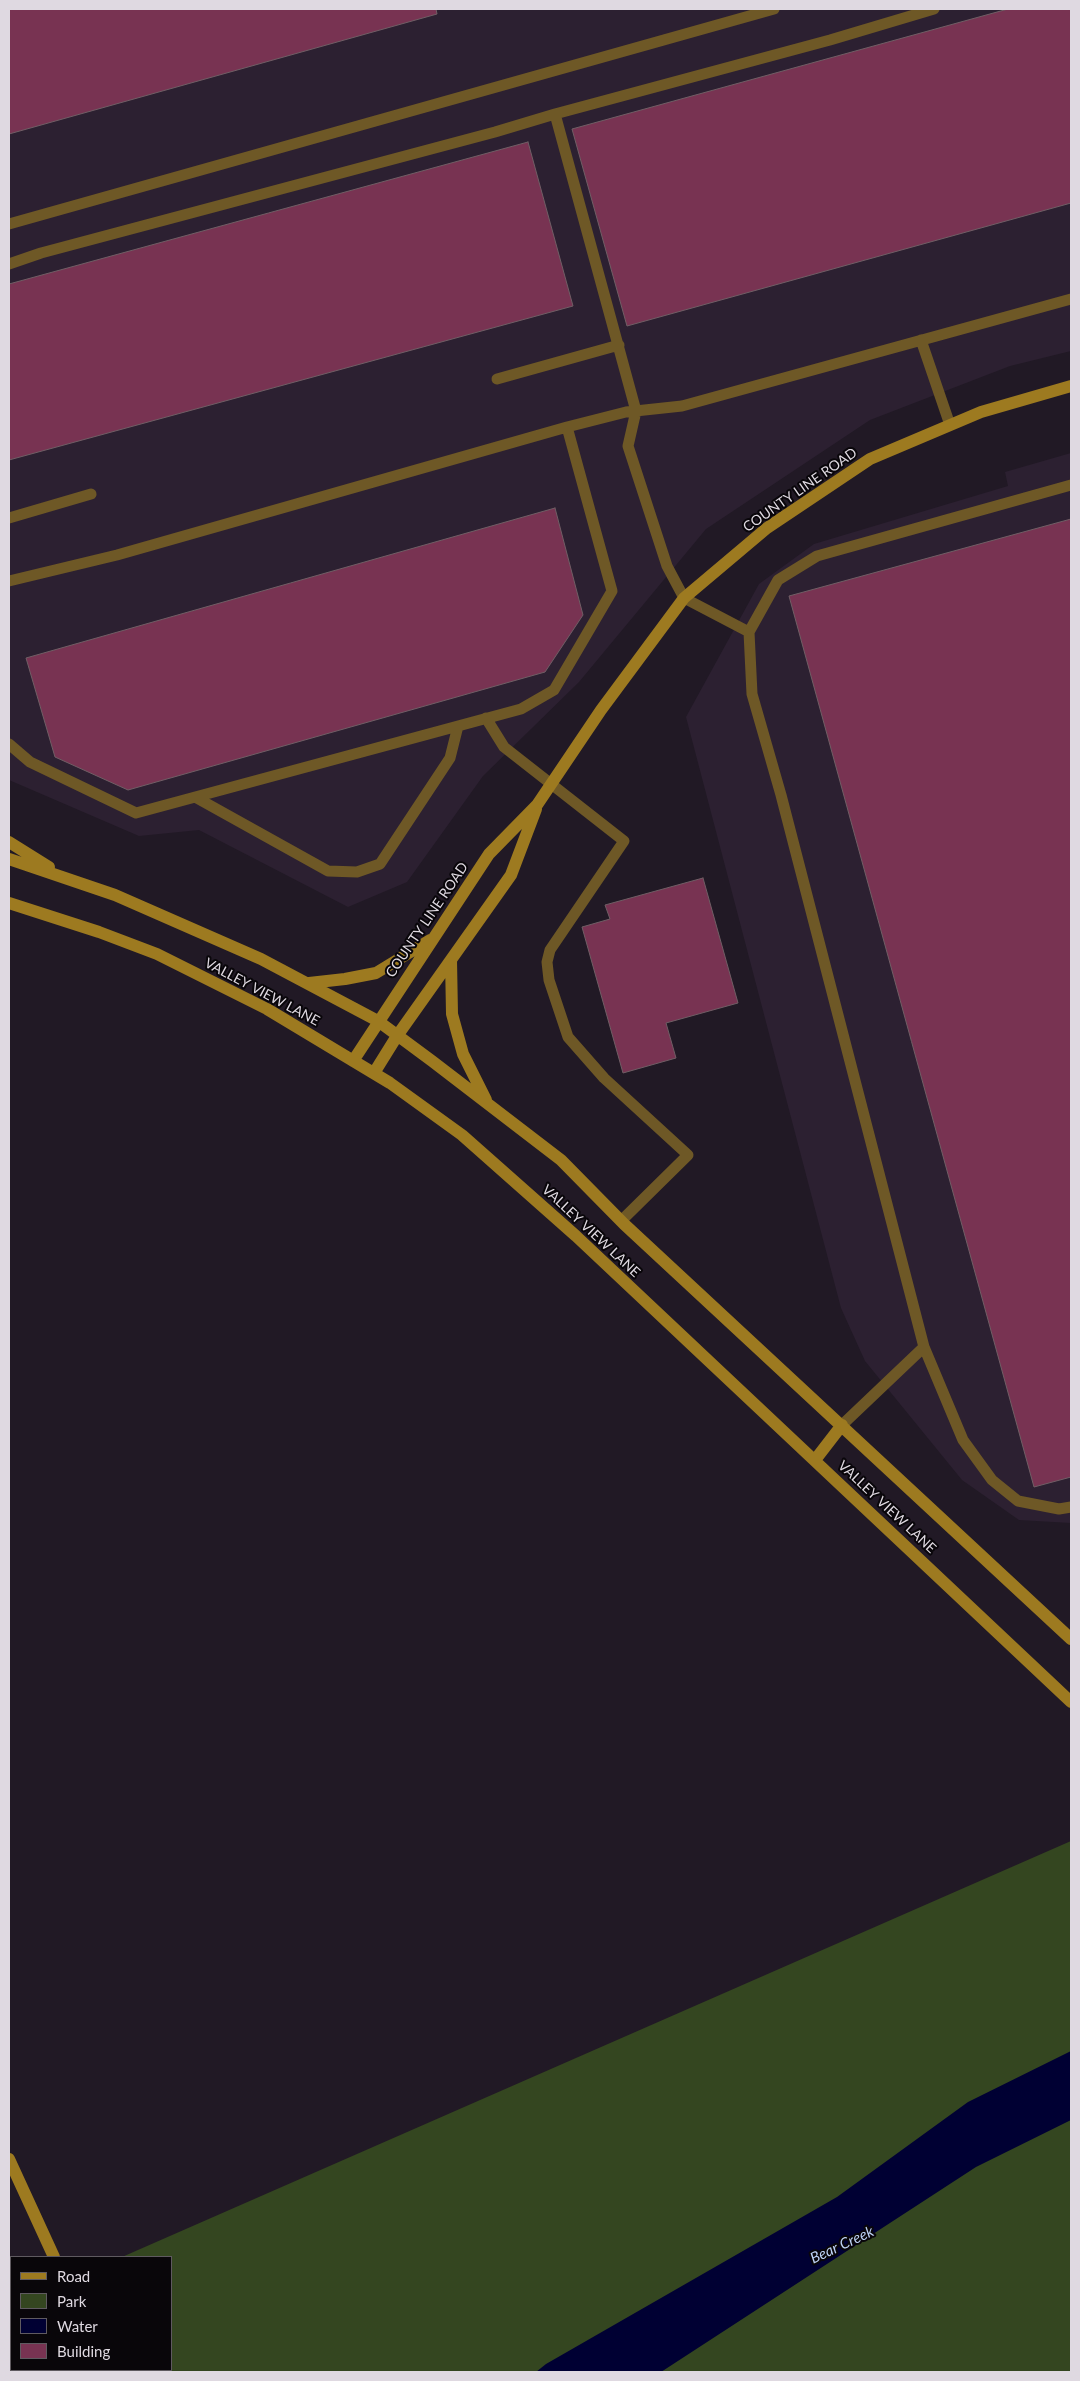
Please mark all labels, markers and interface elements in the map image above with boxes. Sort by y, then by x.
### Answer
street label: COUNTY LINE ROAD [740,444,860,536]
street label: COUNTY LINE ROAD [382,859,472,981]
street label: VALLEY VIEW LANE [202,955,322,1029]
street label: VALLEY VIEW LANE [538,1181,644,1281]
street label: VALLEY VIEW LANE [834,1457,940,1557]
water label: Bear Creek [807,2222,877,2268]
legend [10,2256,172,2371]
text: Road [57,2267,90,2285]
text: Park [57,2292,86,2310]
text: Water [57,2317,98,2335]
text: Building [57,2342,110,2360]

